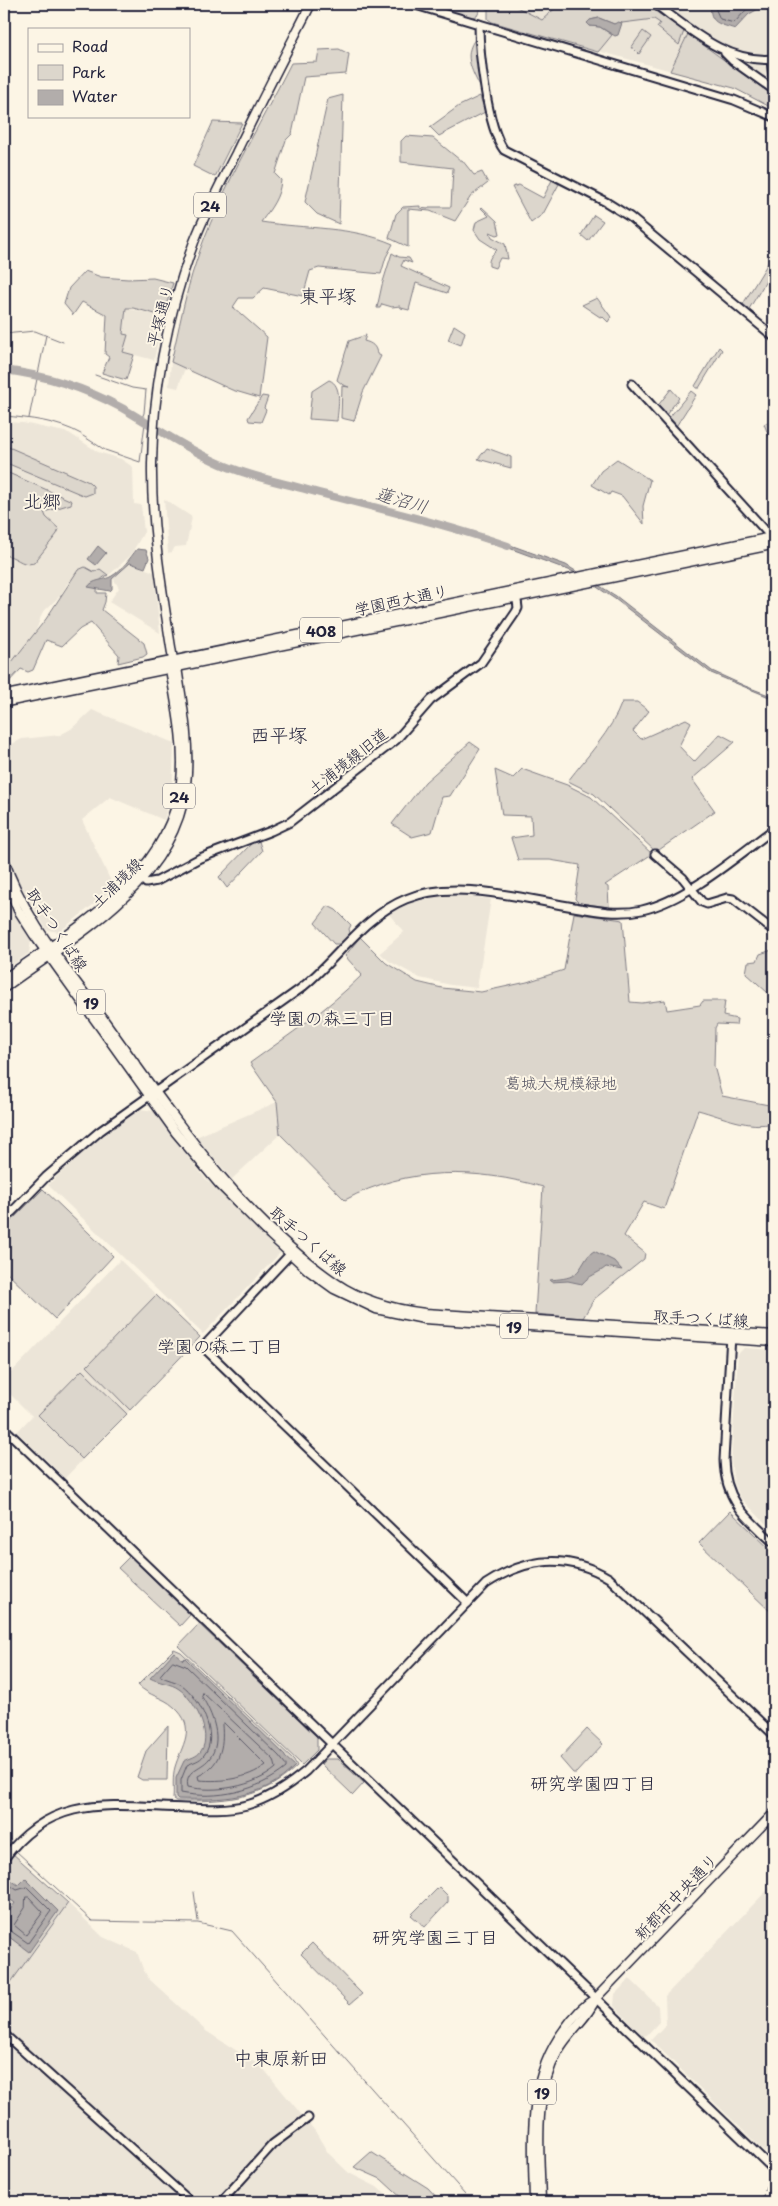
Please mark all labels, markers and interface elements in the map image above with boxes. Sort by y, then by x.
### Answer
legend [28,28,190,118]
text: Road [72,34,108,57]
text: Park [72,60,106,83]
text: Water [72,84,117,107]
road number: 24 [194,192,226,218]
street label: 平塚通り [140,281,178,349]
district label: 東平塚 [299,281,357,309]
water label: 蓮沼川 [372,479,432,519]
district label: 北郷 [23,486,61,514]
street label: 学園西大通り [352,577,450,621]
road number: 408 [300,618,342,642]
district label: 西平塚 [250,720,308,748]
street label: 土浦境線旧道 [302,721,392,799]
road number: 24 [163,784,195,808]
street label: 土浦境線 [85,851,147,913]
street label: 取手つくば線 [21,882,95,976]
road number: 19 [77,990,105,1014]
district label: 学園の森三丁目 [269,1004,395,1031]
park label: 葛城大規模緑地 [505,1070,617,1094]
street label: 取手つくば線 [265,1199,353,1281]
street label: 取手つくば線 [652,1303,750,1331]
road number: 19 [500,1314,528,1338]
district label: 学園の森二丁目 [157,1332,283,1359]
district label: 研究学園四丁目 [530,1769,656,1796]
street label: 新都市中央通り [627,1847,723,1945]
district label: 研究学園三丁目 [372,1923,498,1950]
district label: 中東原新田 [233,2043,329,2071]
road number: 19 [528,2080,556,2104]

